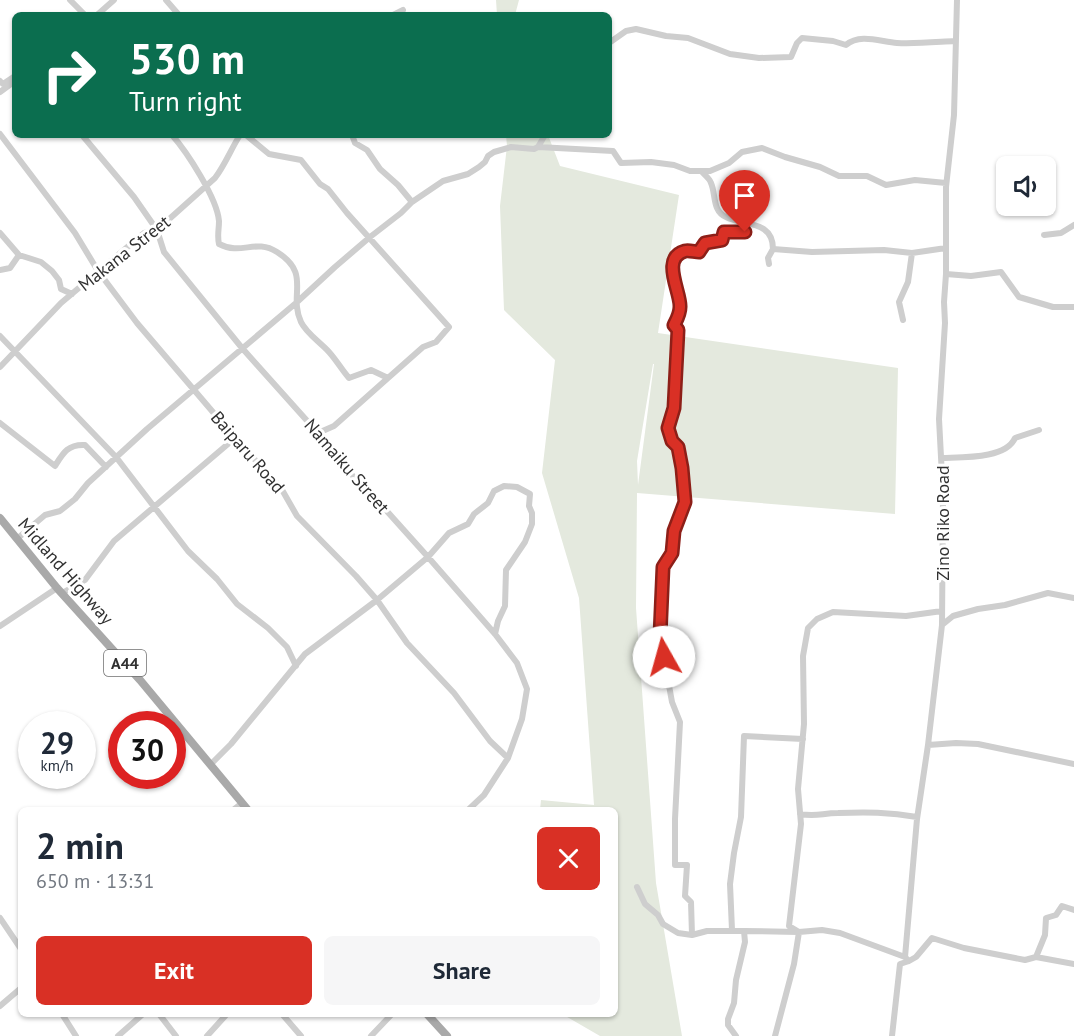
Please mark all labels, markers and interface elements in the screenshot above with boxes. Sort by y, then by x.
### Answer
text: 530 m [129,31,245,86]
icon: right [30,36,108,114]
text: Turn right [129,84,242,118]
map controls [996,156,1056,216]
button: sound [996,156,1056,216]
pin [719,170,770,232]
icon: arrive [728,179,761,212]
street label: Makana Street [73,210,175,296]
street label: Baiparu Road [206,406,290,498]
street label: Namaiku Street [299,414,395,518]
street label: Zino Riko Road [931,465,954,581]
street label: Midland Highway [13,513,119,630]
position arrow [632,625,696,689]
road number: A44 [104,650,146,676]
speed limit sign: 30 [108,711,186,789]
text: 29 [40,723,74,762]
text: km/h [41,756,73,775]
text: 2 min [36,822,124,869]
button: close [537,827,600,890]
text: 650 m · 13:31 [36,868,154,894]
button: Exit [36,936,312,1005]
button: Share [324,936,600,1005]

